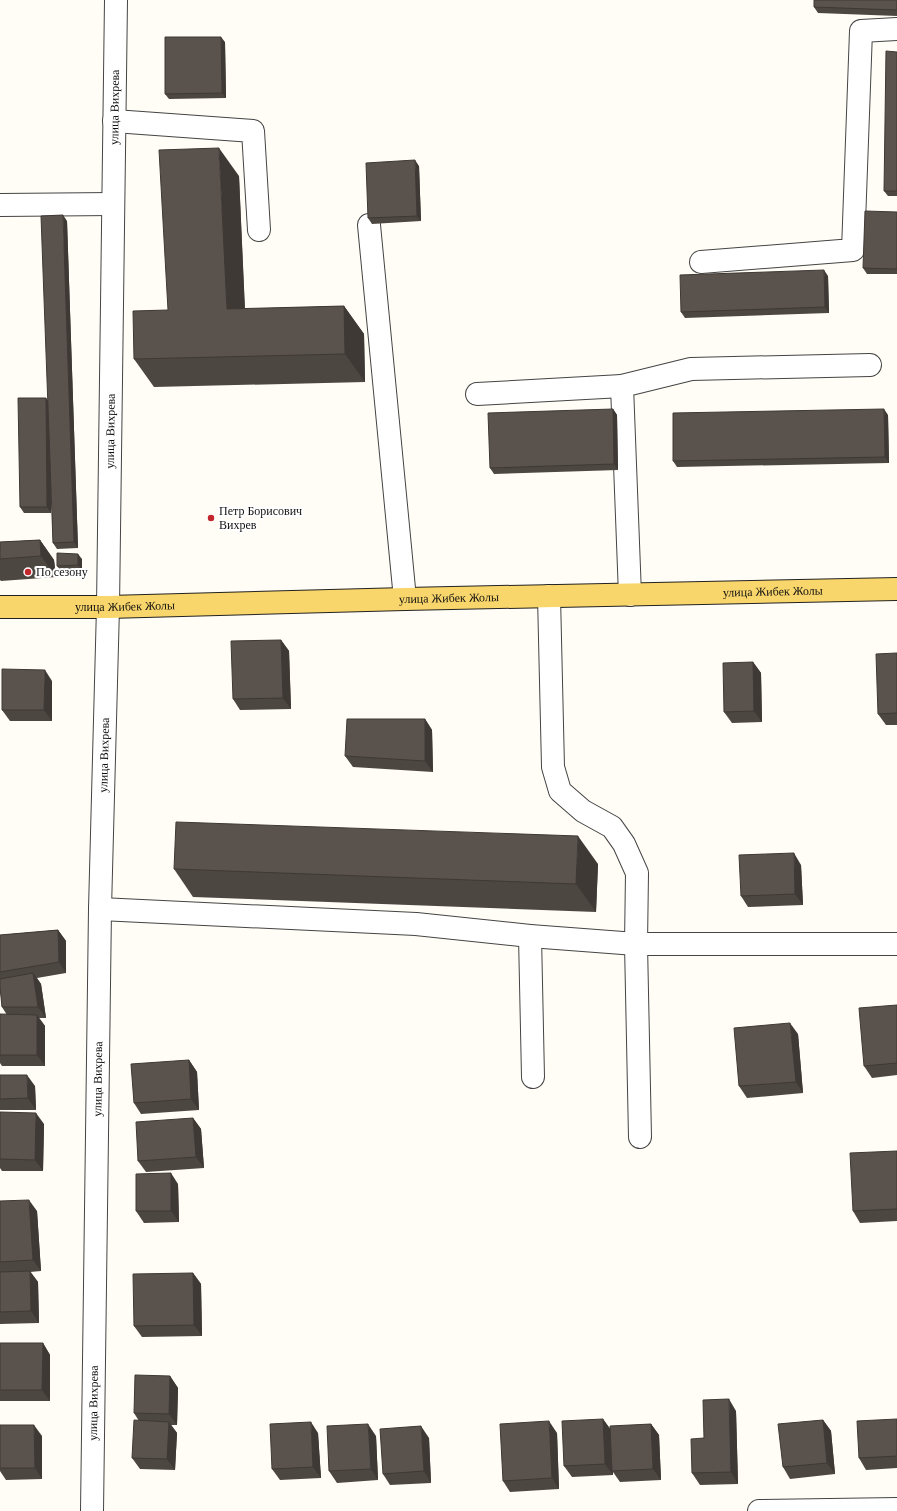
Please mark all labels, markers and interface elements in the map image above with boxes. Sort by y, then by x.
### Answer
street label: улица Вихрева [107,69,122,145]
street label: улица Вихрева [103,393,118,469]
place label: Петр Борисович Вихрев [219,504,302,532]
marker: Петр Борисович Вихрев [206,513,216,523]
place label: По сезону [36,565,88,579]
marker: По сезону [23,567,33,577]
street label: улица Жибек Жолы [723,584,823,600]
street label: улица Жибек Жолы [399,590,499,606]
street label: улица Жибек Жолы [75,598,175,614]
street label: улица Вихрева [96,717,112,793]
street label: улица Вихрева [90,1041,105,1117]
street label: улица Вихрева [86,1365,101,1441]

